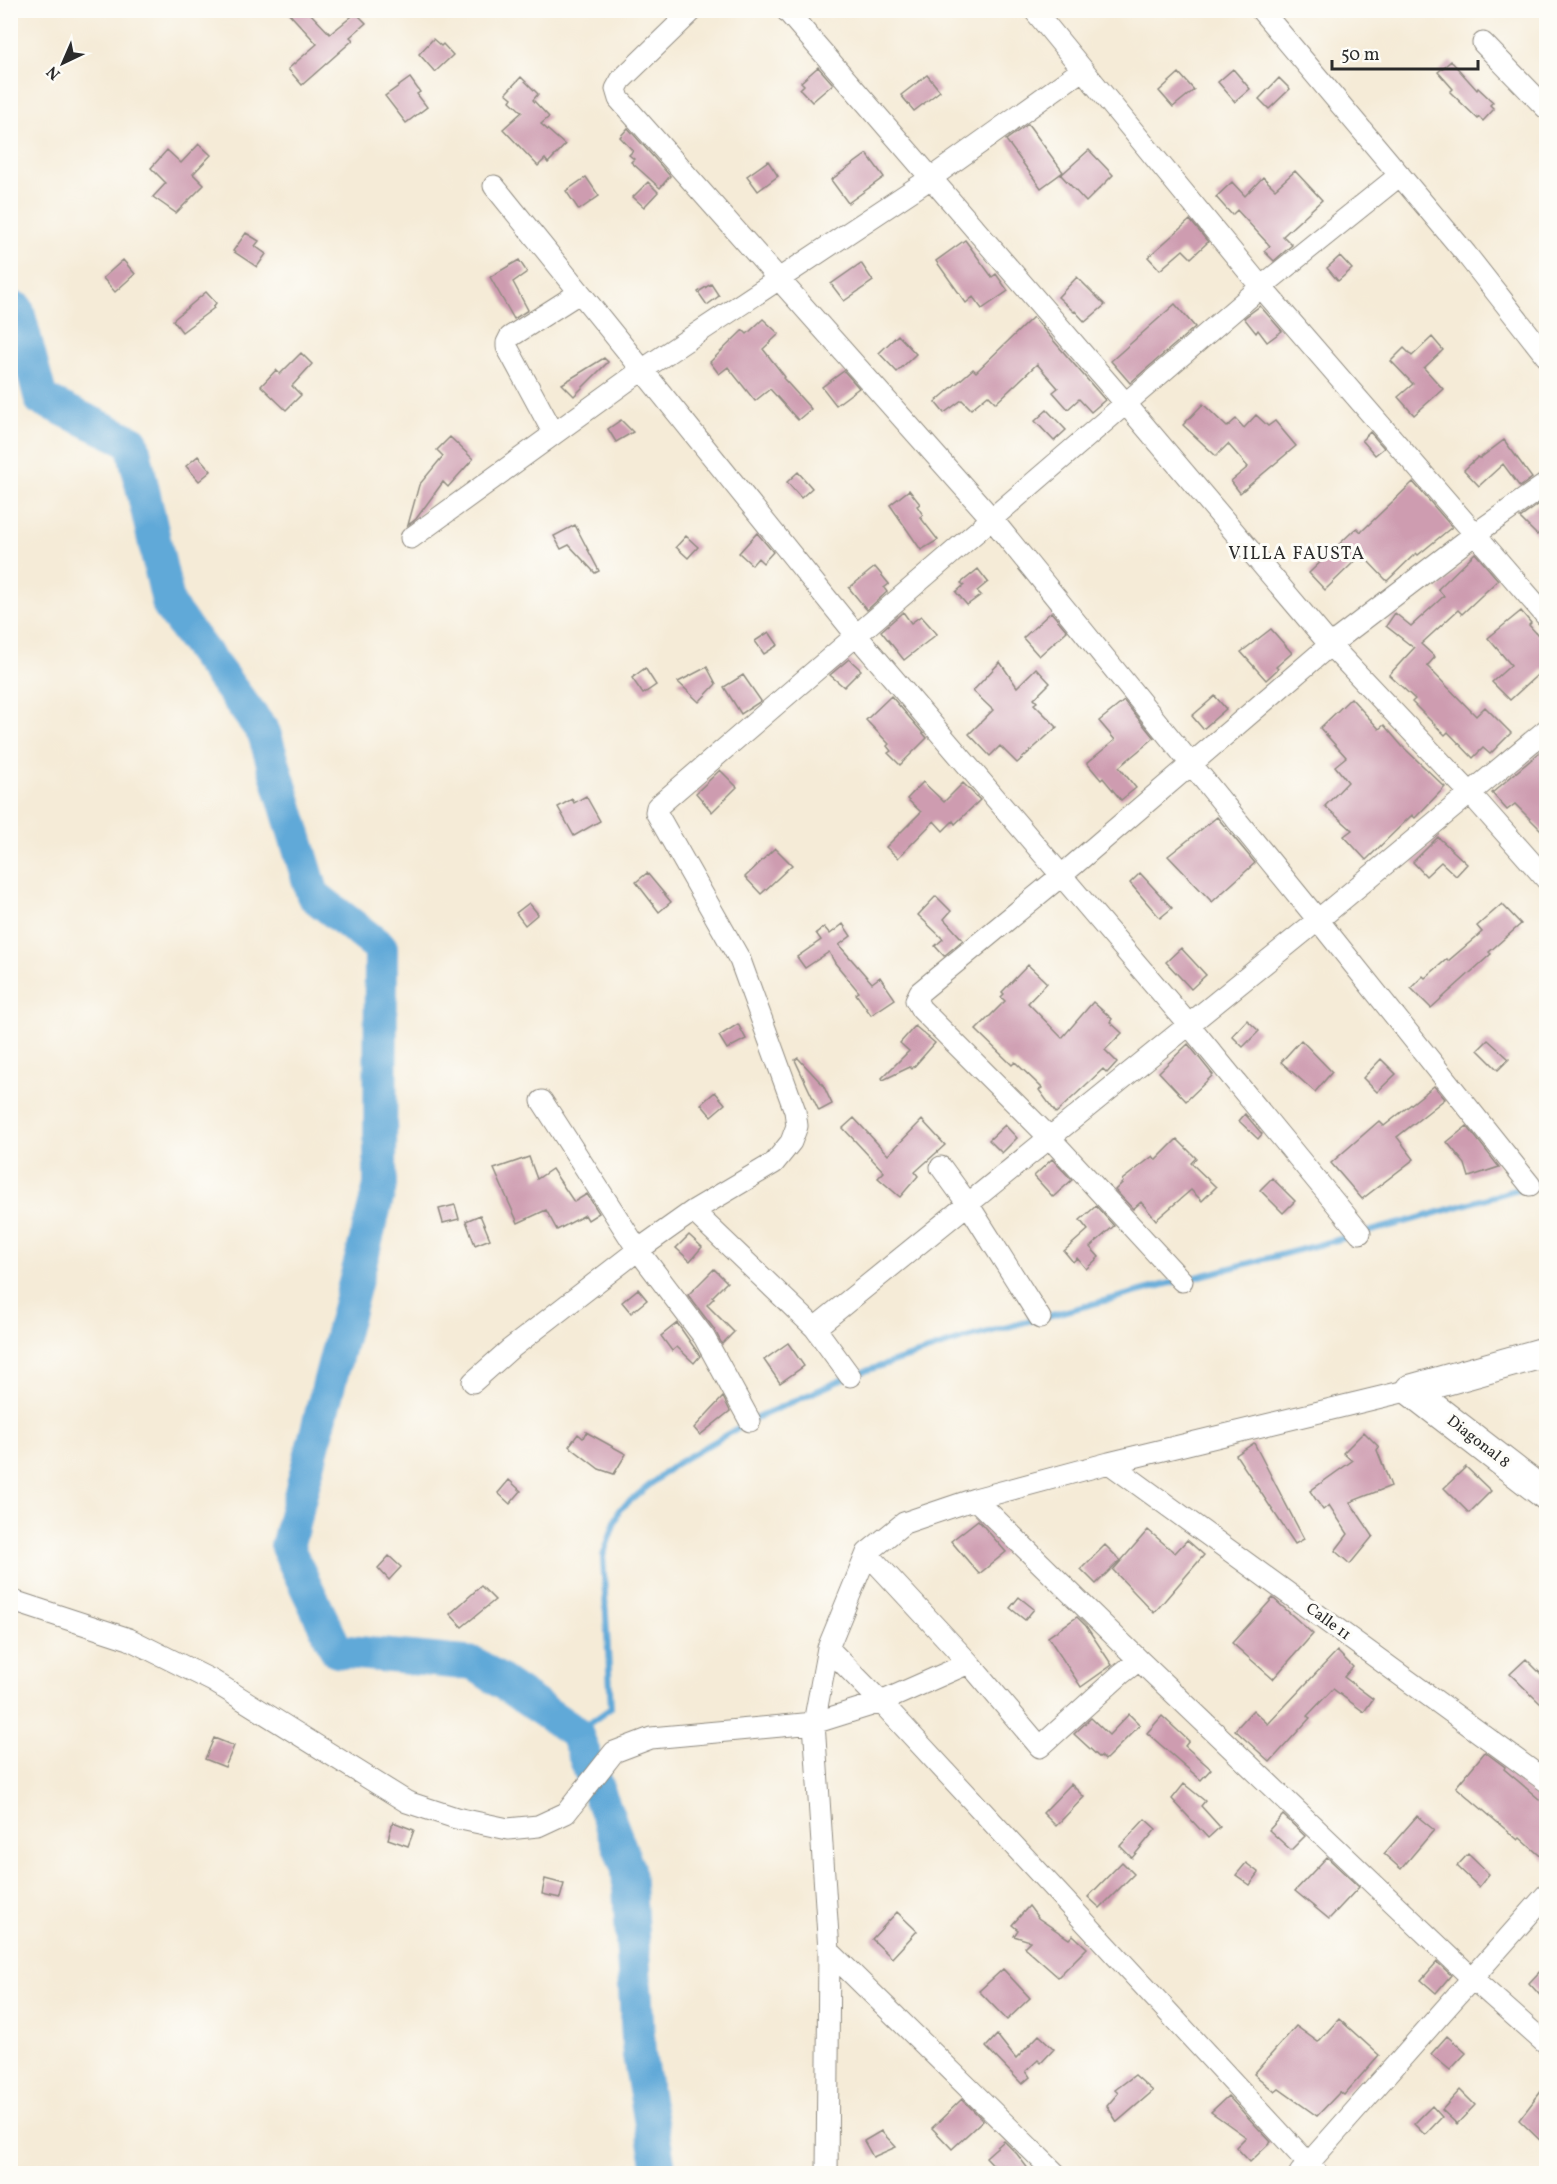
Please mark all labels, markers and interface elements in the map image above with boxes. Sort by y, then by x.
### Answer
north arrow [33,33,93,93]
scale bar [1332,33,1478,71]
text: 50 m [1341,43,1380,68]
text: N [42,60,66,84]
district label: VILLA FAUSTA [1228,542,1366,567]
street label: Diagonal 8 [1442,1410,1514,1474]
street label: Calle 11 [1301,1598,1355,1646]

